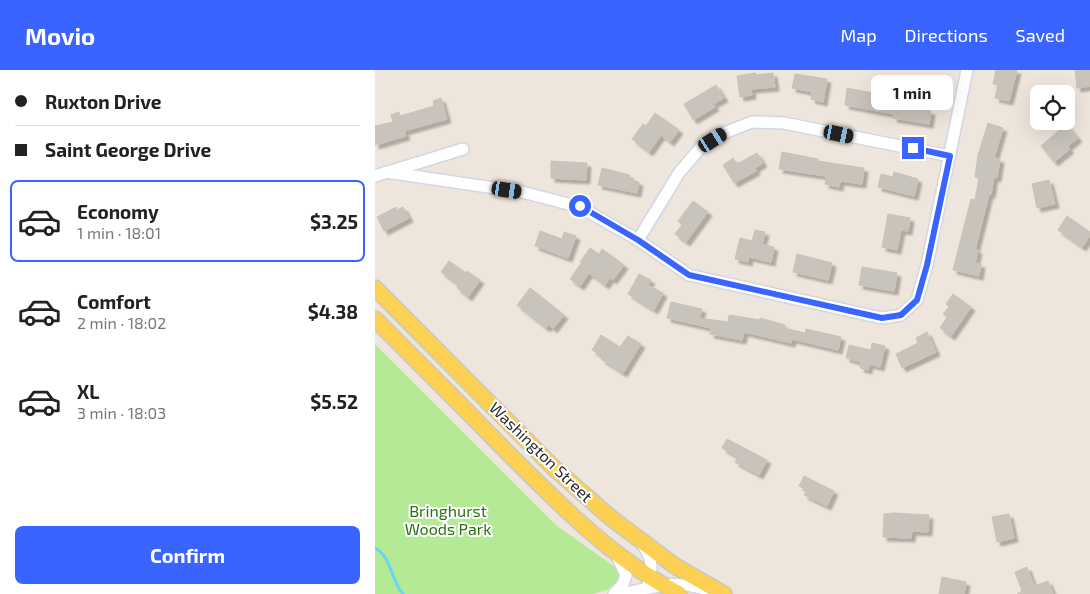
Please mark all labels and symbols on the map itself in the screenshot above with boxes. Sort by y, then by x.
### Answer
callout: 1 min [872,75,954,110]
car [822,124,855,144]
car [696,126,729,154]
route end [902,137,924,159]
car [491,180,522,200]
route start [569,195,591,217]
street label: Washington Street [486,398,597,506]
park label: Bringhurst Woods Park [405,501,491,538]

